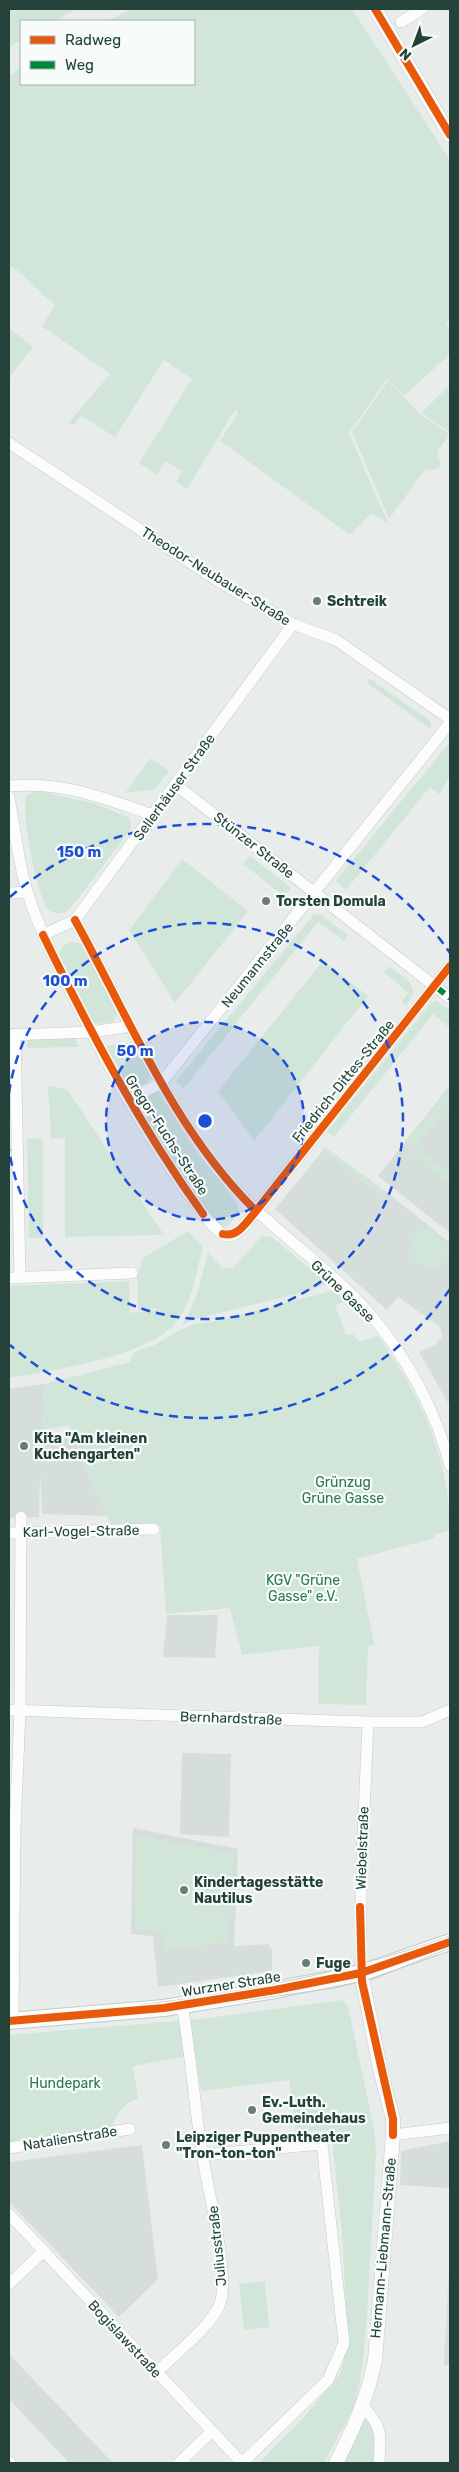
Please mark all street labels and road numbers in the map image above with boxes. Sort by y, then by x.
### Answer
street label: Theodor-Neubauer-Straße [138,523,294,630]
street label: Sellerhäuser Straße [130,730,219,844]
street label: Stünzer Straße [210,809,298,882]
street label: Neumannstraße [218,919,297,1011]
street label: Friedrich-Dittes-Straße [289,1016,398,1146]
street label: Gregor-Fuchs-Straße [121,1072,212,1199]
street label: Grüne Gasse [307,1257,378,1326]
street label: Karl-Vogel-Straße [22,1522,140,1541]
street label: Bernhardstraße [180,1708,283,1729]
street label: Wiebelstraße [353,1806,372,1890]
street label: Wurzner Straße [180,1968,282,2001]
street label: Natalienstraße [22,2123,119,2154]
street label: Hermann-Liebmann-Straße [367,2157,400,2339]
street label: Juliusstraße [205,2205,230,2287]
street label: Bogislawstraße [84,2297,165,2382]

